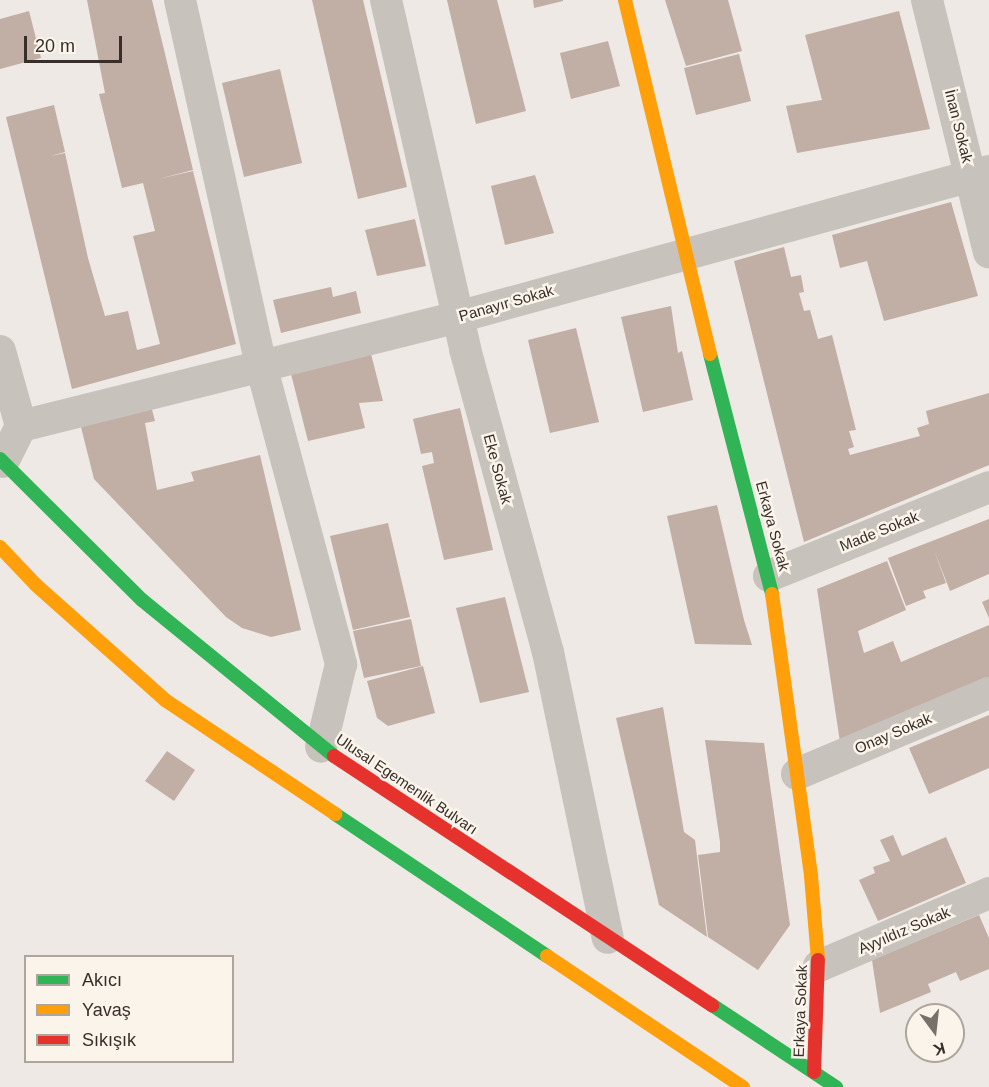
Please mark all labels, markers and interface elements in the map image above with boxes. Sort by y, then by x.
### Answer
scale bar [27,24,124,62]
text: 20 m [35,36,75,56]
street label: İnan Sokak [941,87,977,165]
street label: Panayır Sokak [457,281,555,325]
street label: Eke Sokak [480,432,516,506]
street label: Erkaya Sokak [752,479,794,573]
street label: Made Sokak [837,507,921,555]
street label: Onay Sokak [852,709,934,757]
street label: Ulusal Egemenlik Bulvarı [333,730,481,838]
street label: Ayyıldız Sokak [855,903,953,957]
legend [24,955,234,1063]
street label: Erkaya Sokak [789,964,811,1058]
text: Akıcı [82,970,122,990]
text: Yavaş [82,1000,131,1020]
north arrow [905,1003,965,1063]
text: Sıkışık [82,1030,136,1050]
text: K [931,1039,947,1059]

